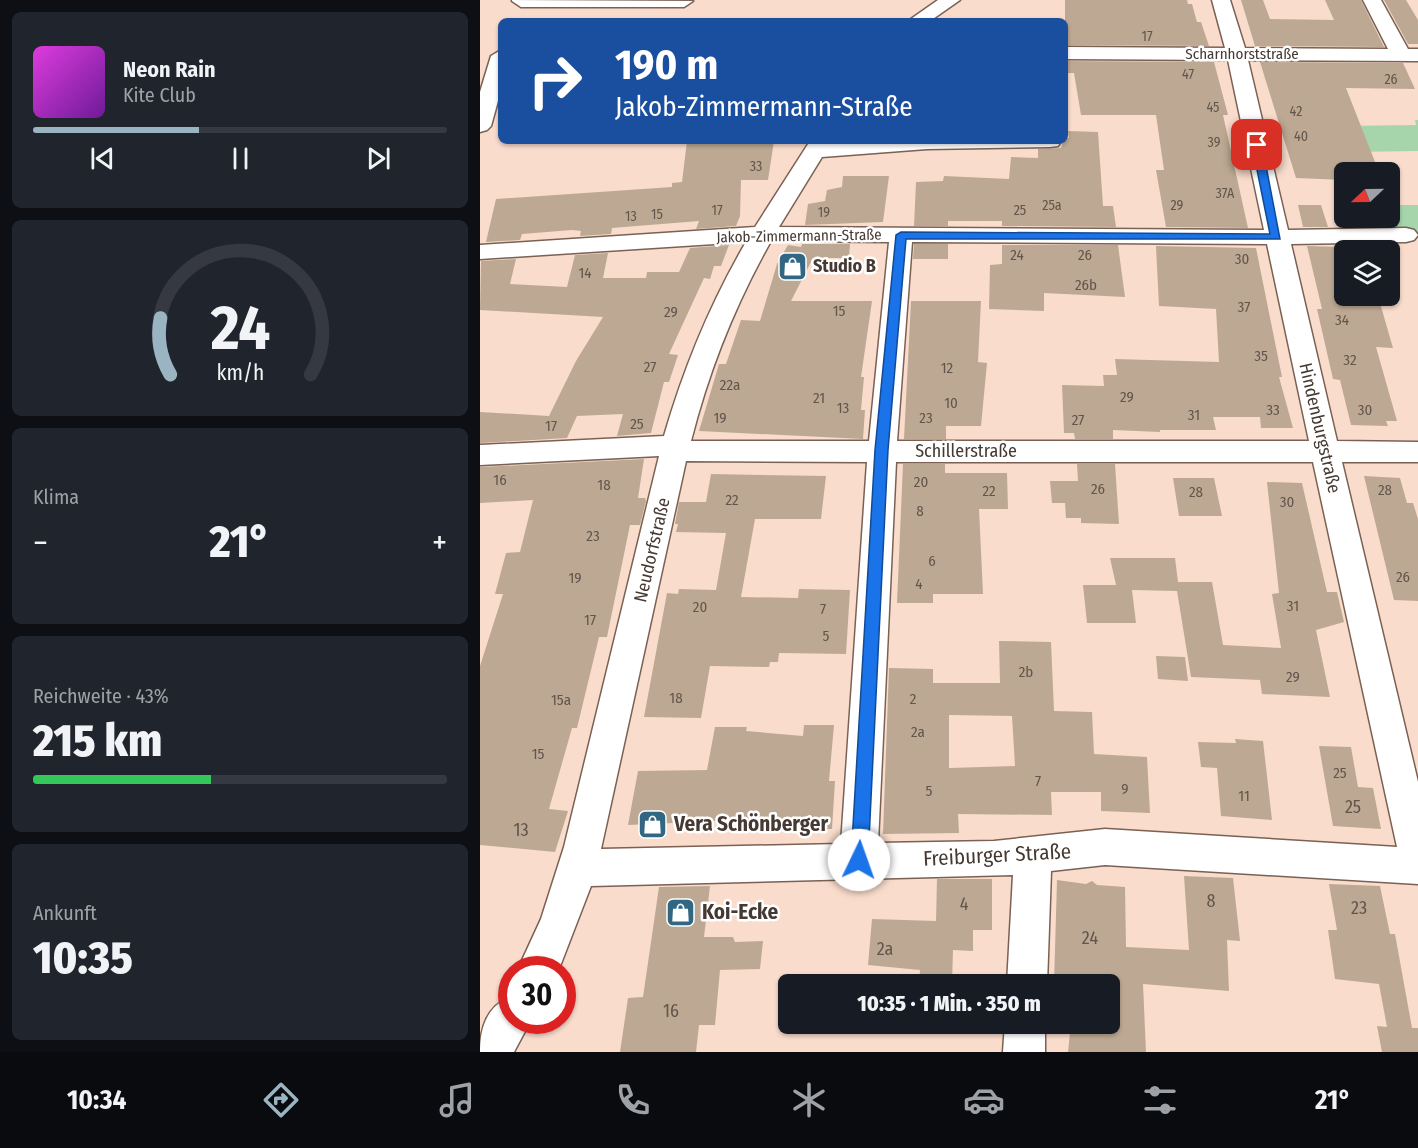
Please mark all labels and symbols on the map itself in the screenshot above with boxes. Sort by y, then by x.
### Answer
house number: 17 [1141,28,1153,45]
street label: Scharnhorststraße [1185,45,1299,63]
house number: 47 [1182,66,1194,83]
house number: 26 [1384,71,1398,88]
house number: 45 [1206,99,1220,116]
house number: 42 [1290,103,1302,120]
pin [1231,119,1282,170]
house number: 40 [1294,128,1308,145]
house number: 39 [1208,134,1221,151]
house number: 33 [750,158,762,175]
north arrow [1334,162,1400,228]
house number: 37A [1216,185,1235,202]
house number: 25a [1042,197,1062,214]
house number: 29 [1171,197,1184,214]
house number: 17 [711,202,723,219]
house number: 25 [1014,202,1026,219]
house number: 19 [818,204,830,221]
house number: 15 [651,206,663,223]
house number: 13 [625,208,637,225]
street label: Jakob-Zimmermann-Straße [716,226,882,246]
house number: 24 [1010,246,1024,264]
house number: 26 [1078,246,1092,264]
shop icon: Studio B [776,250,808,282]
house number: 30 [1235,250,1249,268]
place label: Studio B [813,255,876,277]
house number: 14 [578,264,592,282]
house number: 26b [1075,276,1097,294]
house number: 37 [1238,298,1250,316]
house number: 15 [833,302,845,320]
house number: 29 [664,303,678,321]
house number: 34 [1335,311,1349,329]
house number: 35 [1254,347,1268,365]
house number: 32 [1343,351,1357,369]
house number: 27 [644,358,656,376]
house number: 12 [941,359,954,377]
street label: Hindenburgstraße [1294,361,1346,495]
house number: 22a [720,376,740,394]
house number: 29 [1120,388,1134,406]
house number: 21 [813,389,825,407]
house number: 10 [944,394,958,412]
house number: 13 [837,399,850,417]
house number: 33 [1266,401,1280,419]
house number: 30 [1358,401,1372,419]
house number: 31 [1188,406,1200,424]
house number: 19 [713,409,727,427]
house number: 23 [919,409,933,427]
house number: 27 [1072,411,1084,429]
house number: 25 [630,415,644,433]
house number: 17 [545,417,557,435]
street label: Schillerstraße [915,440,1017,462]
house number: 16 [493,471,507,489]
house number: 20 [914,473,928,491]
house number: 18 [597,476,611,494]
house number: 26 [1091,480,1105,498]
house number: 28 [1378,481,1392,499]
house number: 22 [982,482,996,500]
house number: 28 [1189,483,1203,501]
house number: 22 [725,491,739,509]
house number: 30 [1280,493,1294,511]
street label: Neudorfstraße [629,495,675,604]
house number: 8 [916,502,924,520]
house number: 23 [586,527,600,545]
house number: 6 [928,552,936,570]
house number: 26 [1396,568,1410,586]
house number: 19 [568,569,582,587]
house number: 4 [915,575,923,593]
house number: 31 [1287,597,1299,615]
house number: 20 [693,598,707,616]
house number: 7 [820,600,826,618]
house number: 17 [584,611,596,629]
house number: 5 [823,627,830,645]
house number: 2b [1019,663,1033,681]
house number: 29 [1286,668,1300,686]
house number: 18 [669,689,683,707]
house number: 2 [910,690,917,708]
house number: 15a [551,691,571,709]
house number: 2a [911,723,925,741]
house number: 15 [532,745,544,763]
house number: 25 [1333,764,1347,782]
house number: 7 [1035,772,1041,790]
house number: 9 [1121,780,1129,798]
house number: 5 [926,782,933,800]
house number: 11 [1238,787,1250,805]
house number: 25 [1345,796,1361,818]
shop icon: Vera Schönberger [637,808,669,840]
place label: Vera Schönberger [673,811,828,837]
house number: 13 [513,819,529,841]
position arrow [827,828,891,892]
street label: Freiburger Straße [922,838,1072,872]
house number: 8 [1207,890,1216,912]
house number: 4 [960,893,969,915]
shop icon: Koi-Ecke [665,896,697,928]
house number: 23 [1351,897,1367,919]
place label: Koi-Ecke [702,899,778,925]
house number: 24 [1082,927,1098,949]
house number: 2a [877,938,893,960]
speed limit sign: 30 [498,956,576,1034]
house number: 16 [663,1000,679,1022]

